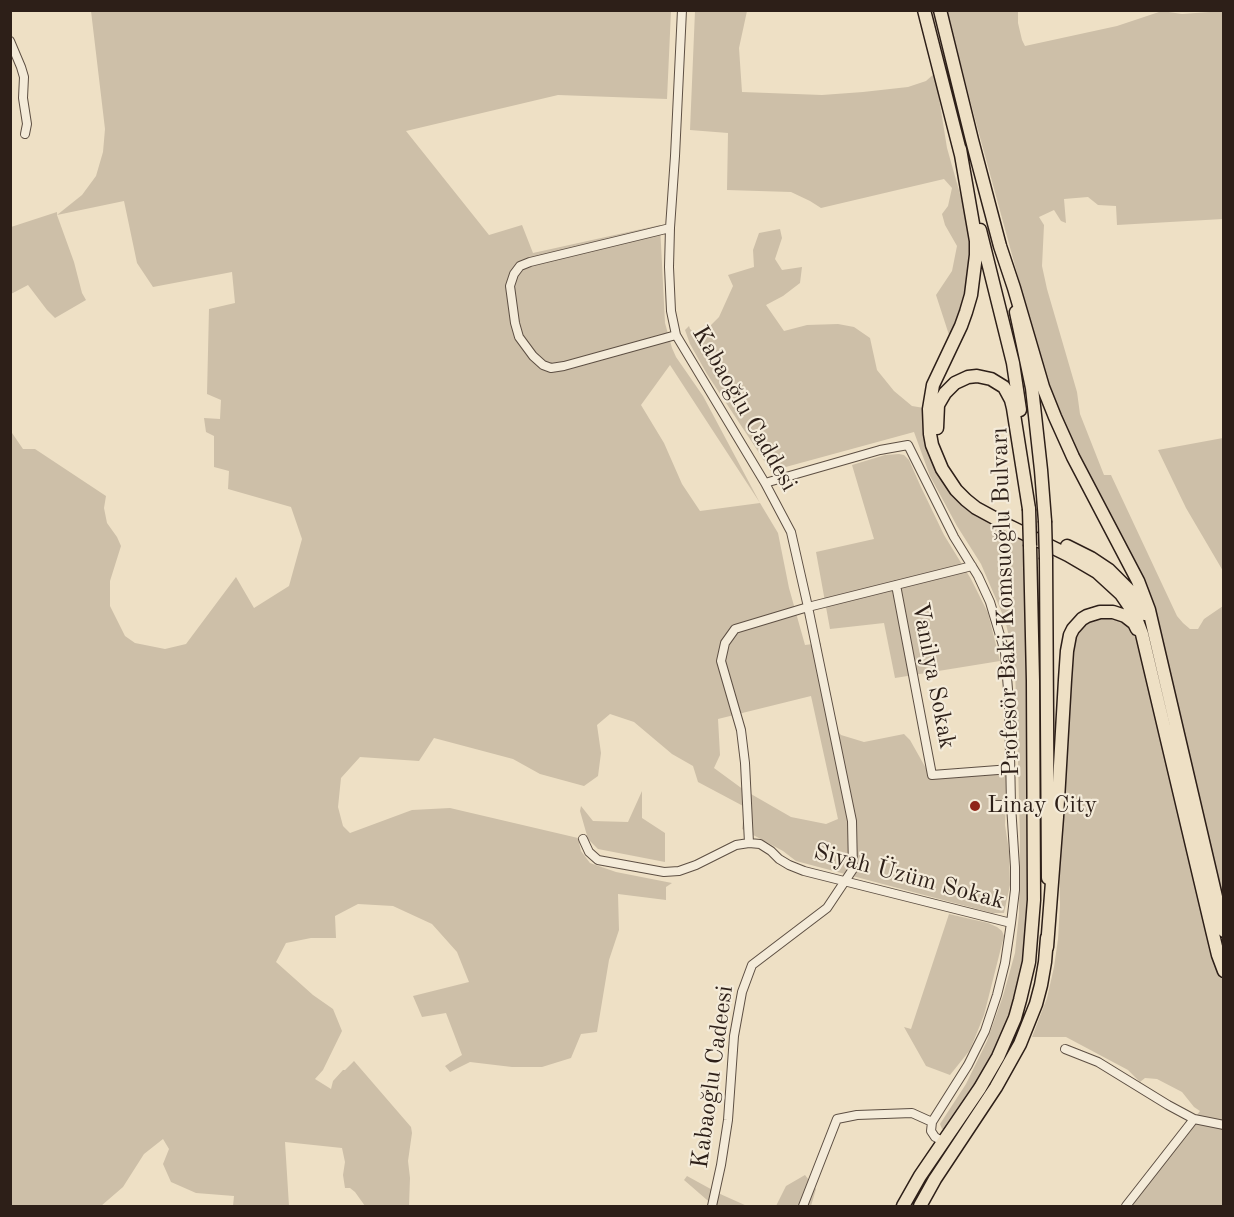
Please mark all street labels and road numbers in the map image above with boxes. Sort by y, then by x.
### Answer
street label: Kabaoğlu Caddesi [685,321,803,497]
street label: Profesör Baki Komsuoğlu Bulvarı [986,427,1026,777]
street label: Vanilya Sokak [905,600,961,752]
street label: Siyah Üzüm Sokak [810,838,1008,916]
street label: Kabaoğlu Cadeesi [686,984,740,1170]

